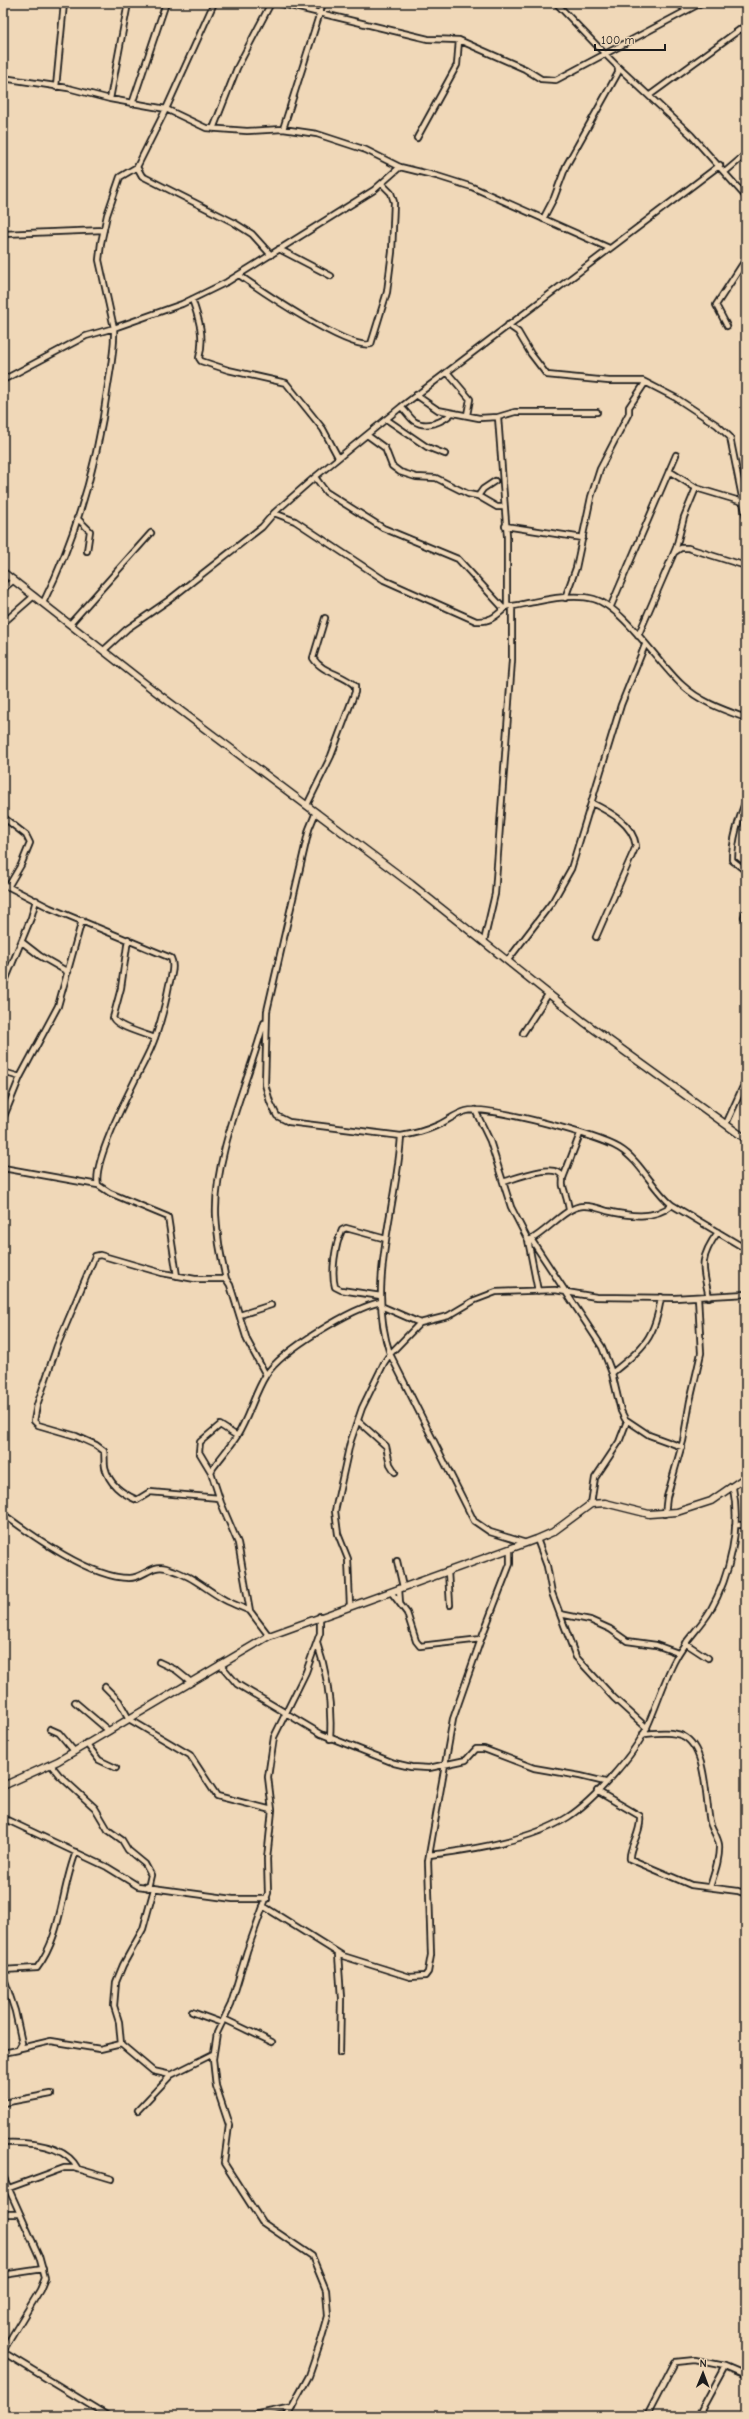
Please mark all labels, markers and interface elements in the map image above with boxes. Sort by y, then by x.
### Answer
scale bar [595,26,665,52]
text: 100 m [601,33,634,47]
north arrow [683,2353,723,2393]
text: N [699,2357,707,2370]

